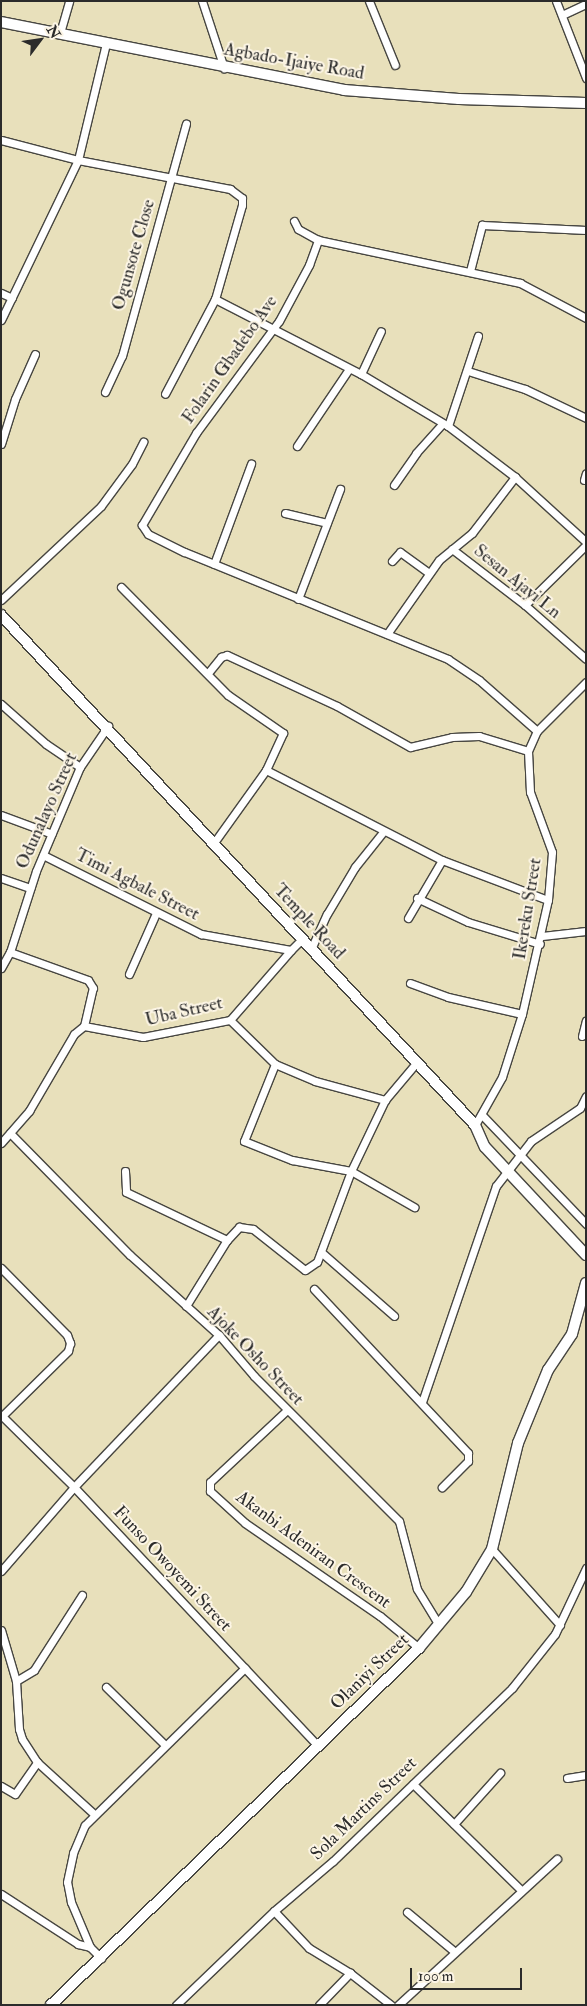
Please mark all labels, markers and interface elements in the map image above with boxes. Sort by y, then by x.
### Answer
north arrow [15,15,65,65]
text: N [43,22,64,42]
street label: Agbado-Ijaiye Road [222,39,366,85]
street label: Ogunsote Close [108,197,160,313]
street label: Folarin Gbadebo Ave [178,292,282,428]
street label: Sesan Ajayi Ln [469,540,565,624]
street label: Odunalayo Street [12,750,82,872]
street label: Timi Agbale Street [71,844,203,926]
street label: Ikereku Street [509,857,547,961]
street label: Temple Road [269,880,349,964]
street label: Uba Street [143,993,225,1031]
street label: Ajoke Osho Street [202,1302,308,1410]
street label: Akanbi Adeniran Crescent [231,1487,395,1613]
street label: Funso Owoyemi Street [108,1502,236,1636]
street label: Olaniyi Street [326,1629,414,1715]
street label: Sola Martins Street [306,1753,422,1865]
scale bar [412,1958,524,1990]
text: 100 m [418,1967,453,1986]

